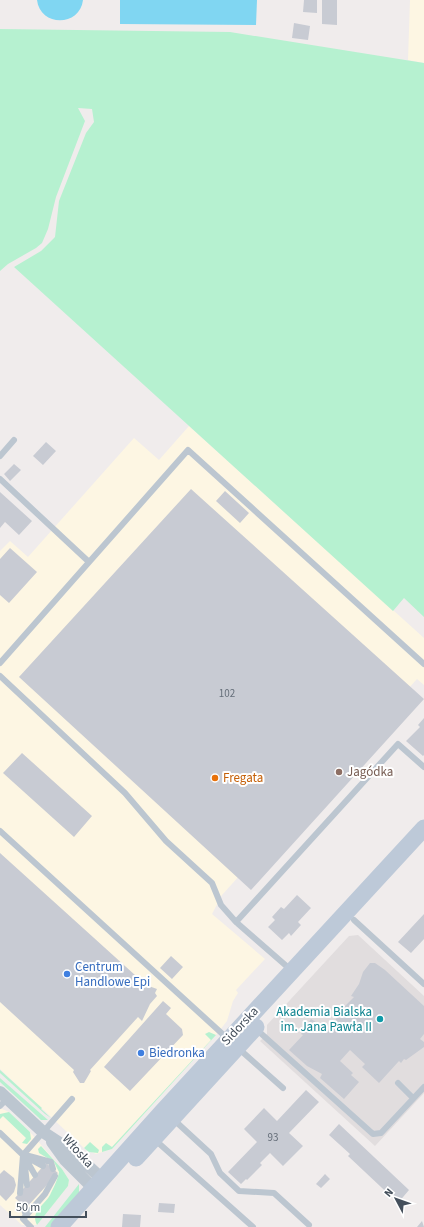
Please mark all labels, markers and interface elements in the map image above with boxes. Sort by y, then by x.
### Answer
house number: 102 [219,686,235,701]
place label: Jagódka [347,763,393,781]
marker: Jagódka [334,767,344,777]
place label: Fregata [223,769,263,787]
marker: Fregata [210,773,220,783]
place label: Centrum Handlowe Epi [75,958,150,991]
marker: Centrum Handlowe Epi [62,969,72,979]
street label: Sidorska [217,1003,263,1049]
place label: Akademia Bialska im. Jana Pawła II [276,1003,372,1036]
marker: Akademia Bialska im. Jana Pawła II [375,1014,385,1024]
place label: Biedronka [149,1044,205,1062]
marker: Biedronka [136,1048,146,1058]
street label: Włoska [58,1130,98,1172]
house number: 93 [268,1130,278,1145]
north arrow [376,1179,416,1219]
text: N [381,1185,397,1200]
scale bar [10,1193,86,1219]
text: 50 m [16,1199,40,1216]

